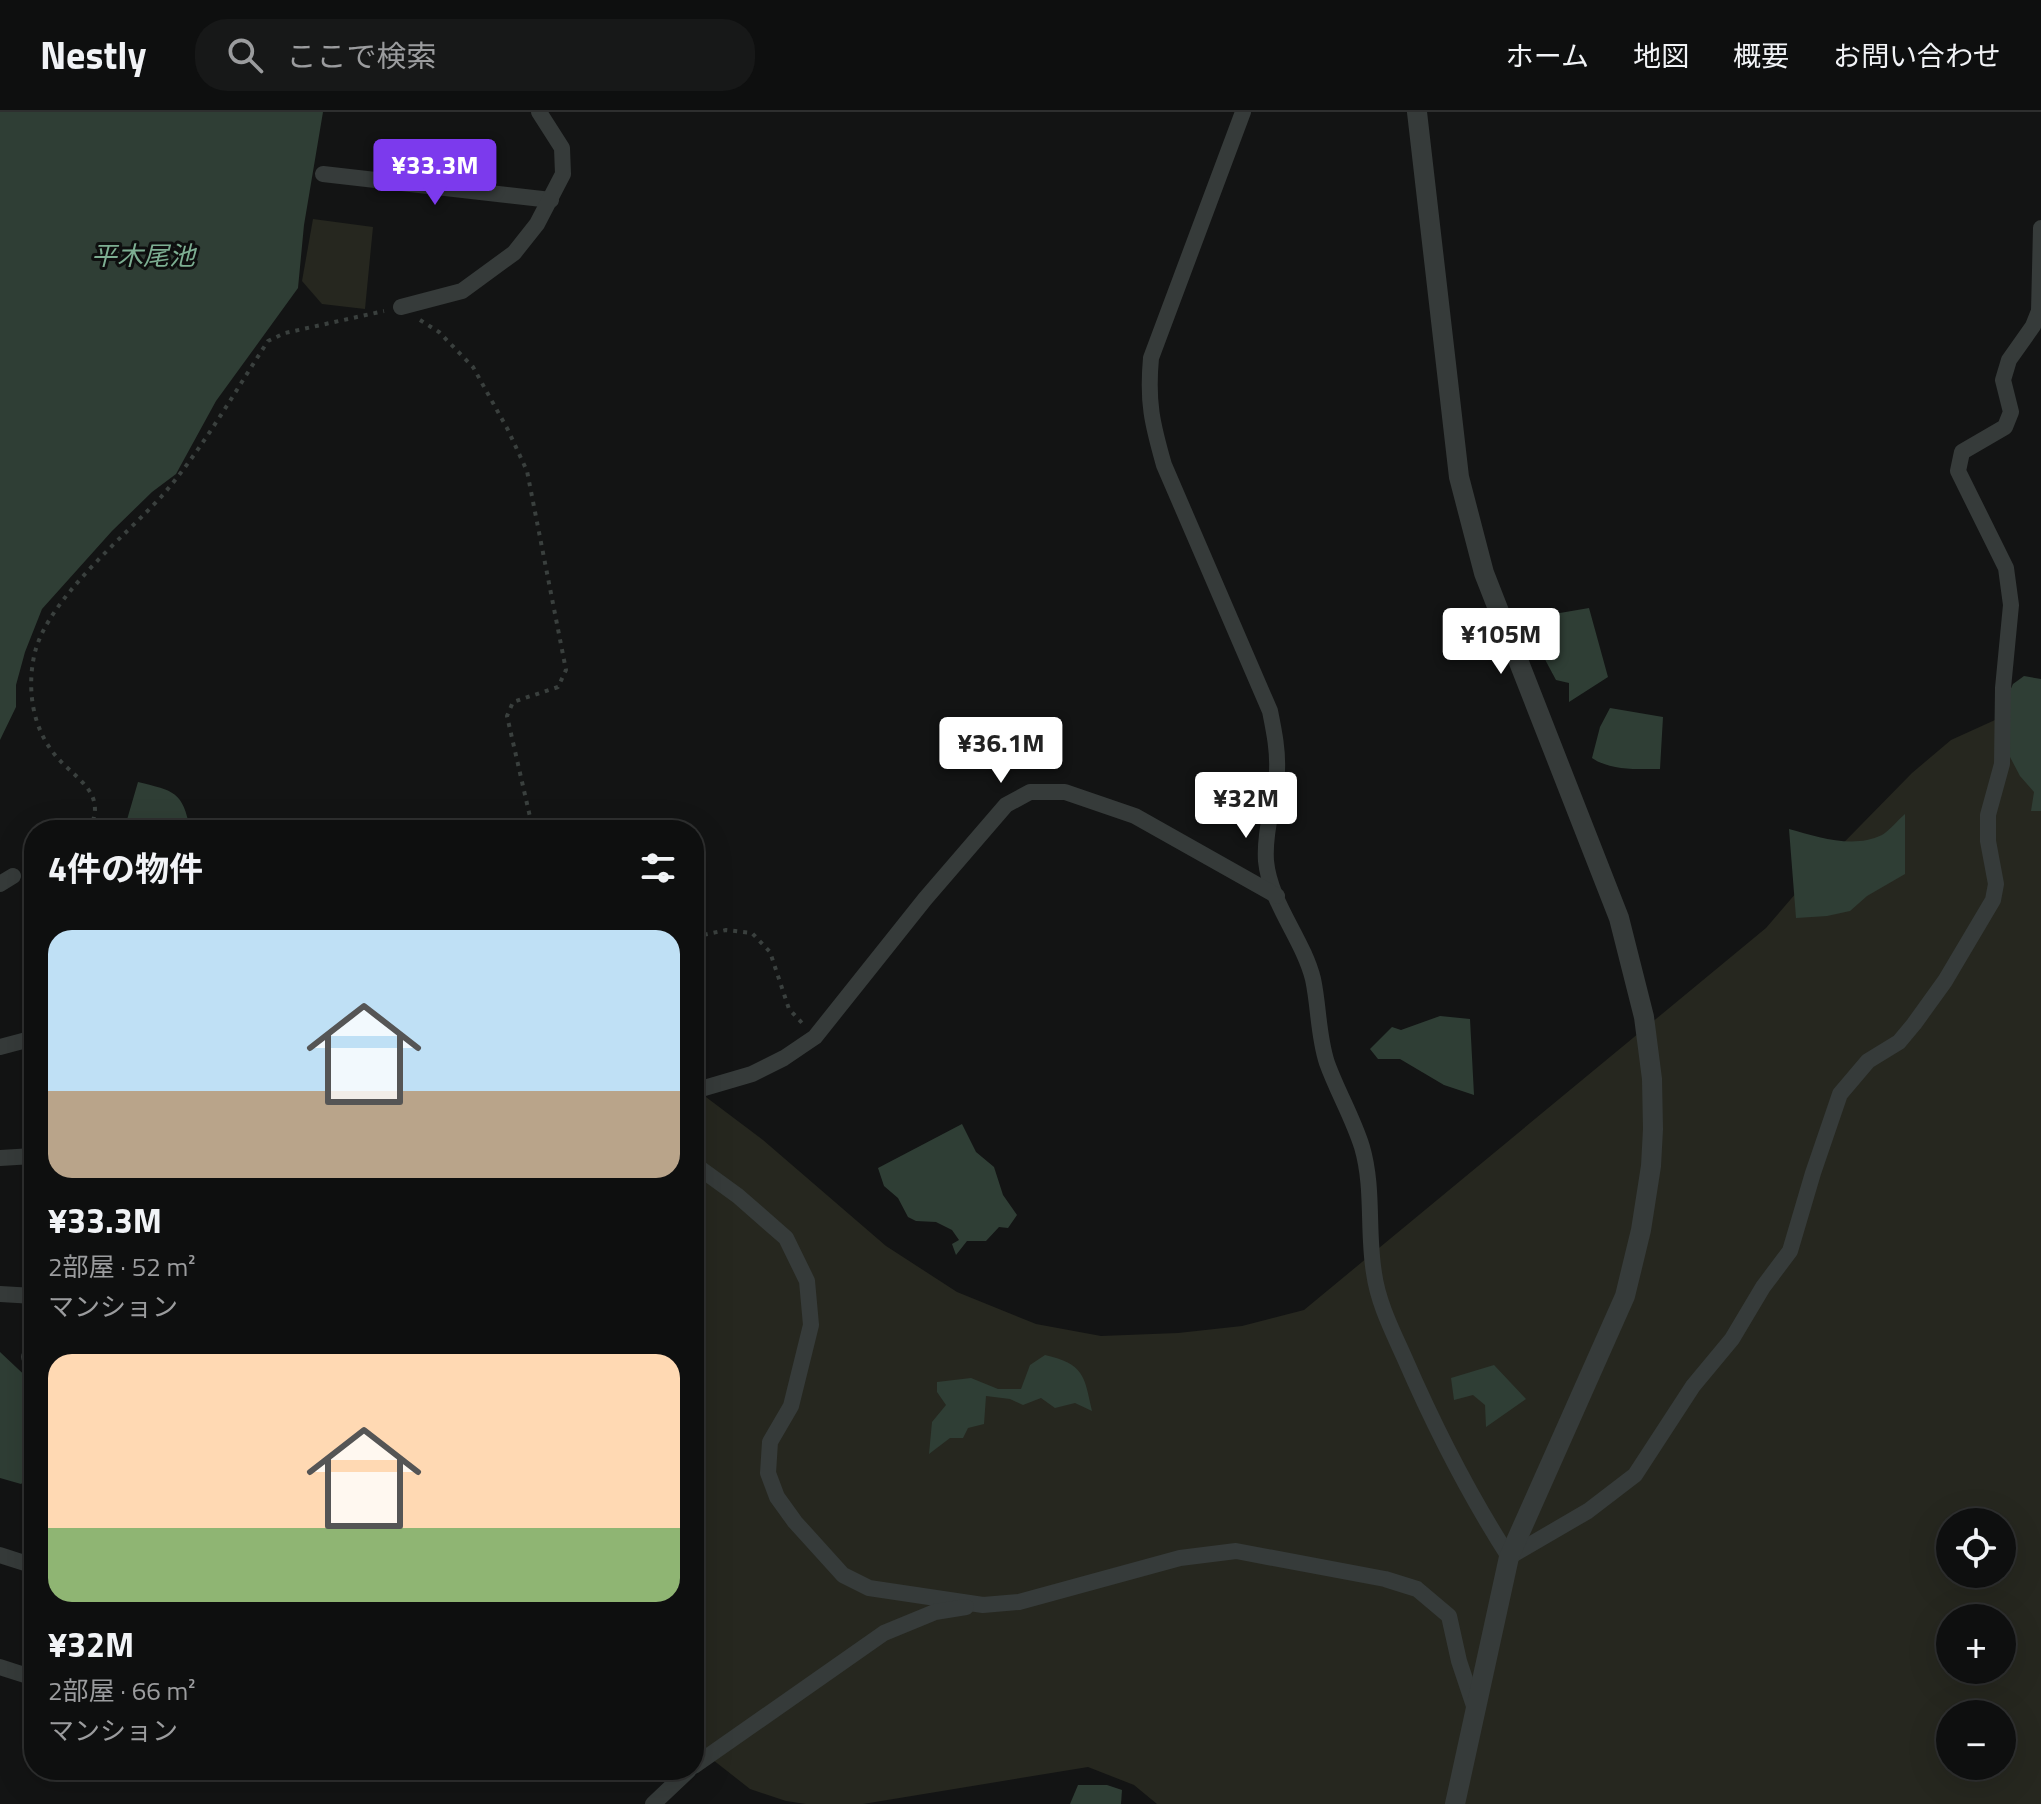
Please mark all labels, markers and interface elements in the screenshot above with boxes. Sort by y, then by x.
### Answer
search box [195,19,755,91]
text: Nestly [40,26,147,84]
icon: search [223,33,267,77]
text: ここで検索 [287,33,437,79]
text: ホーム [1506,34,1589,77]
text: 地図 [1633,34,1689,77]
text: 概要 [1733,34,1789,77]
text: お問い合わせ [1833,34,2001,77]
pin: ¥33.3M [370,139,500,207]
text: ¥33.3M [391,145,479,184]
water label: 平木尾池 [91,236,198,275]
pin: ¥105M [1445,608,1557,676]
text: ¥105M [1461,614,1541,653]
pin: ¥36.1M [936,717,1066,785]
text: ¥36.1M [957,723,1045,762]
pin: ¥32M [1199,772,1293,840]
text: ¥32M [1213,778,1279,817]
text: 4件の物件 [48,842,203,894]
icon: filters [636,846,680,890]
icon: home [292,982,436,1126]
text: ¥33.3M [48,1194,162,1246]
text: 2部屋 · 52 m² [48,1247,196,1286]
text: マンション [48,1287,178,1326]
icon: home [292,1406,436,1550]
map controls [1936,1508,2016,1780]
button: locate [1936,1508,2016,1588]
button: + [1936,1604,2016,1684]
text: ¥32M [48,1618,134,1670]
text: 2部屋 · 66 m² [48,1671,196,1710]
button: − [1936,1700,2016,1780]
text: マンション [48,1711,178,1750]

